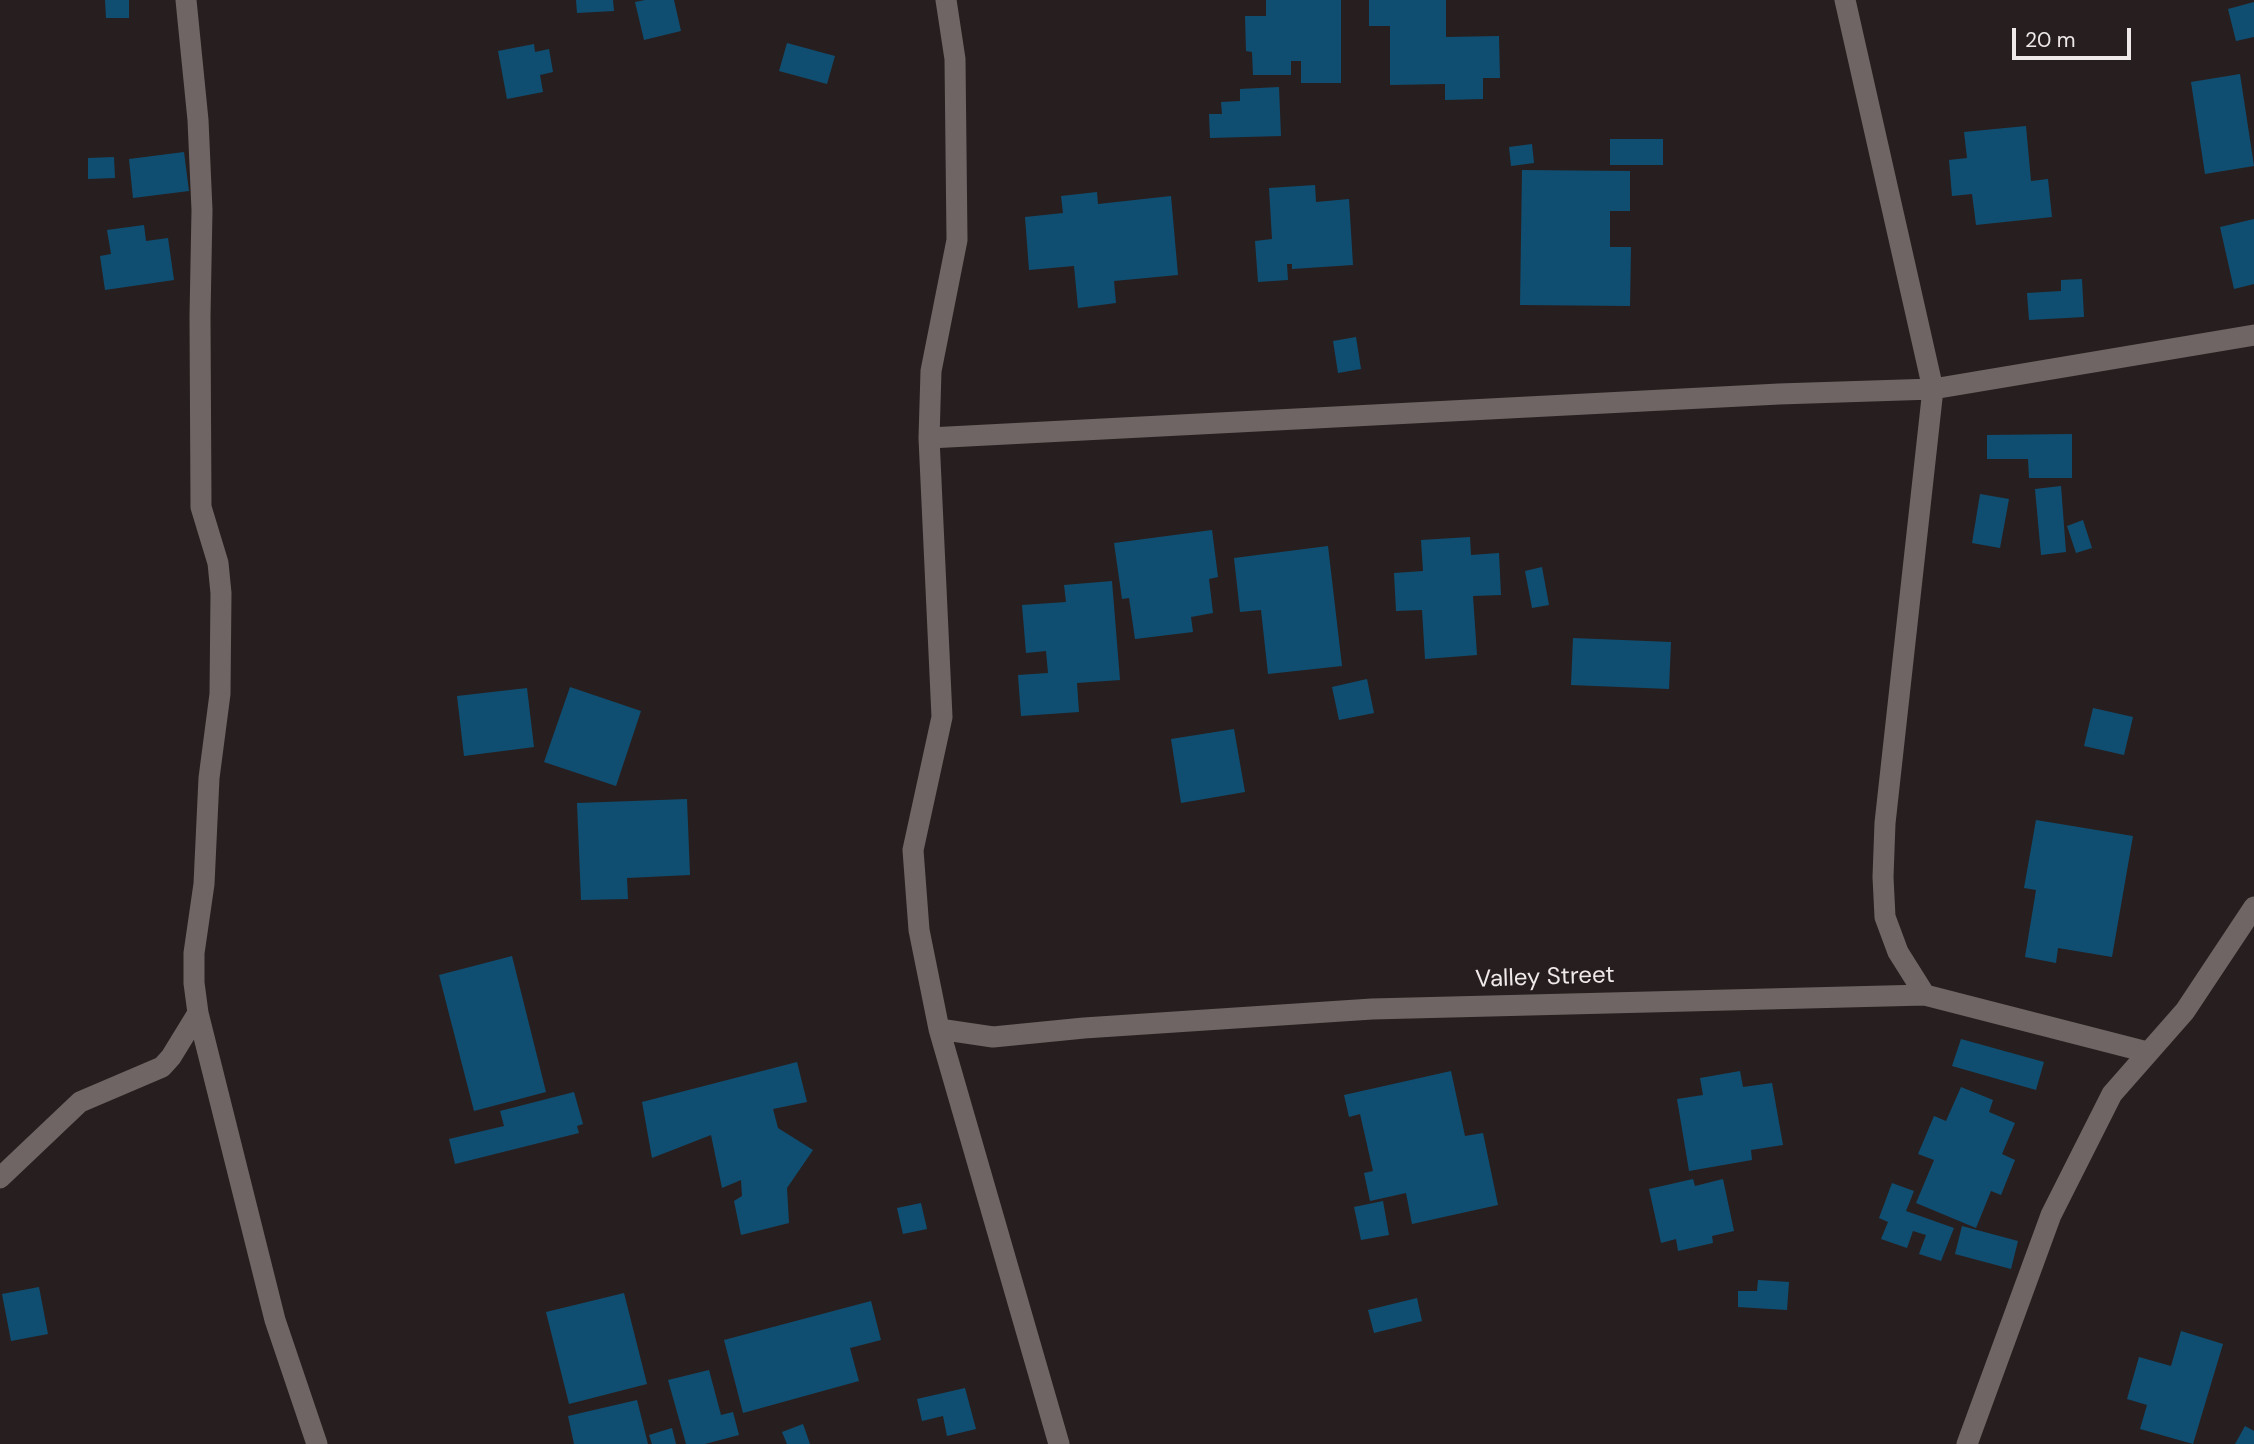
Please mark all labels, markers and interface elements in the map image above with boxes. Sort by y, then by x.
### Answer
scale bar [2016,14,2135,58]
text: 20 m [2025,26,2076,54]
street label: Valley Street [1475,961,1615,995]

